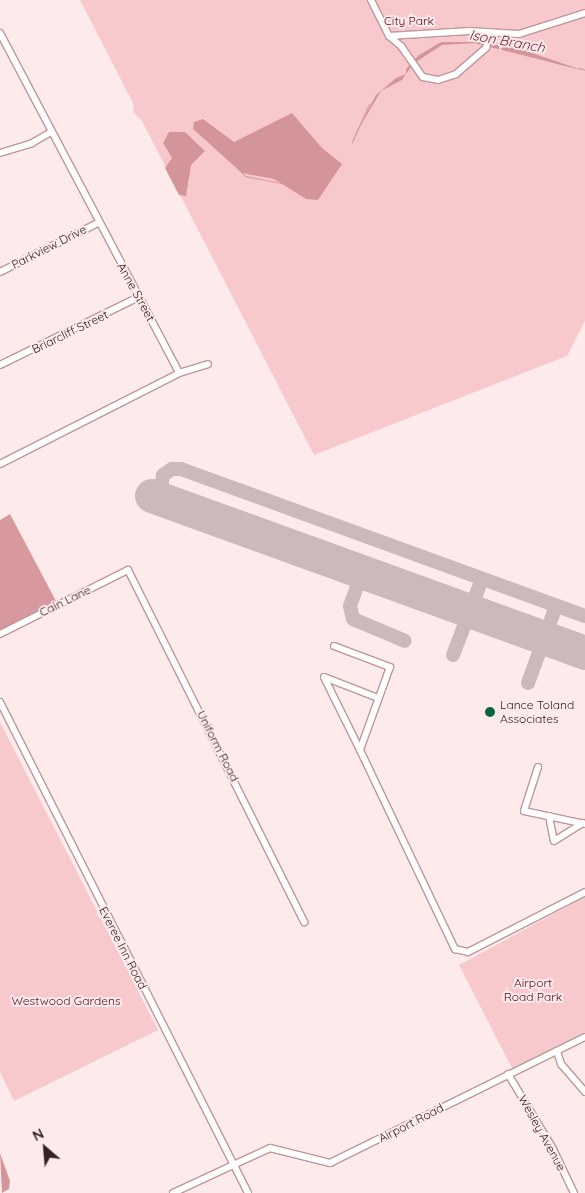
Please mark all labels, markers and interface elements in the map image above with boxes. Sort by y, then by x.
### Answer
park label: City Park [384,14,434,28]
water label: Ison Branch [468,26,546,56]
street label: Parkview Drive [9,222,89,272]
street label: Anne Street [114,260,158,324]
street label: Briarcliff Street [30,307,110,357]
street label: Cain Lane [37,582,93,620]
place label: Lance Toland Associates [500,698,574,726]
marker: Lance Toland Associates [484,706,496,718]
street label: Uniform Road [194,708,242,784]
street label: Everee Inn Road [96,904,150,992]
park label: Airport Road Park [504,976,562,1004]
park label: Westwood Gardens [11,994,121,1008]
street label: Wesley Avenue [515,1093,569,1173]
street label: Airport Road [376,1100,446,1146]
north arrow [20,1123,70,1173]
text: N [30,1124,47,1145]

